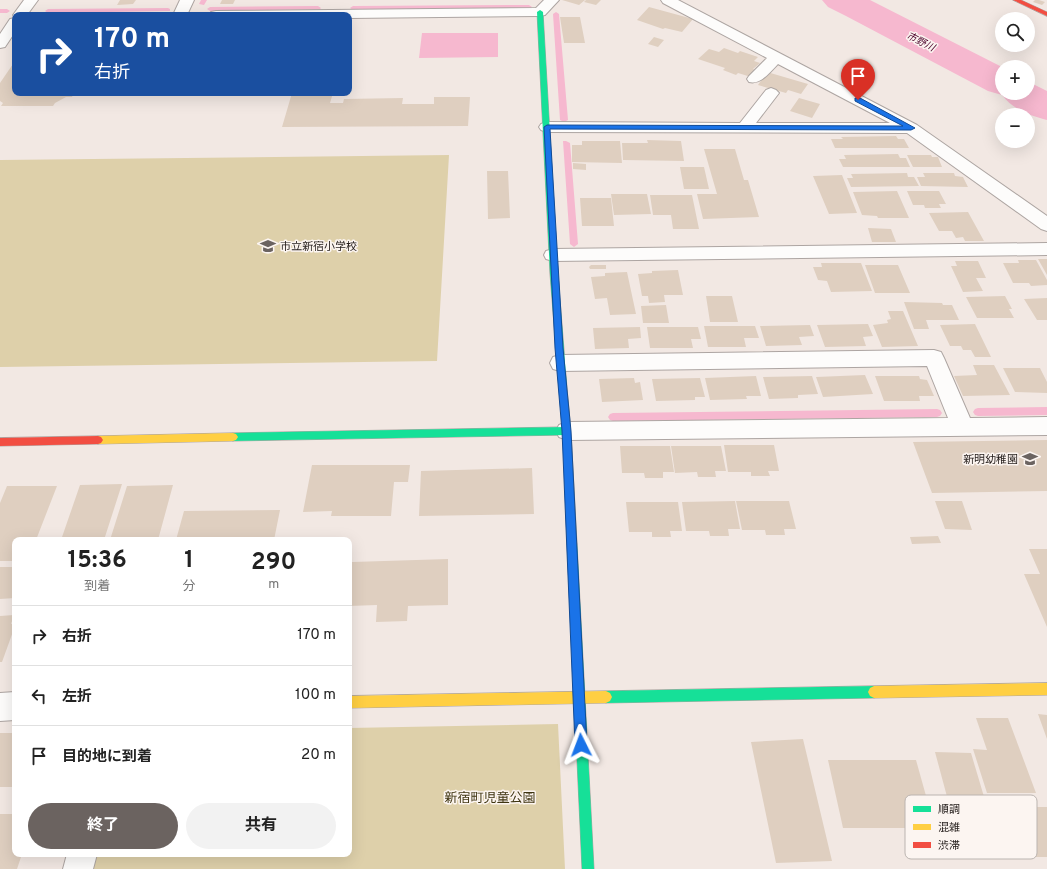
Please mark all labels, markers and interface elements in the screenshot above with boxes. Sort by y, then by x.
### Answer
map controls [995,12,1035,148]
button: search [995,12,1035,52]
text: 170 m [94,22,170,58]
icon: right [28,28,80,80]
water label: 市野川 [904,30,938,55]
pin [841,59,875,100]
button: + [995,60,1035,100]
text: 右折 [94,62,130,85]
icon: arrive [847,65,869,87]
button: − [995,108,1035,148]
school or university icon: 市立新宿小学校 [259,237,277,255]
place label: 市立新宿小学校 [280,240,357,254]
school or university icon: 新明幼稚園 [1021,450,1039,468]
place label: 新明幼稚園 [963,453,1018,467]
text: 15:36 [68,546,127,576]
text: 1 [184,546,194,576]
text: 290 [251,548,296,578]
text: m [268,577,279,593]
text: 到着 [84,579,110,595]
text: 分 [182,579,195,595]
icon: right [28,625,50,647]
text: 170 m [297,626,336,645]
text: 右折 [62,628,92,647]
icon: left [28,685,50,707]
text: 100 m [295,686,336,705]
text: 左折 [62,688,92,707]
position arrow [560,724,602,766]
icon: arrive [28,745,50,767]
text: 20 m [301,746,336,765]
text: 目的地に到着 [62,748,152,767]
park label: 新宿町児童公園 [444,791,536,807]
legend [905,795,1037,859]
button: 終了 [28,803,178,849]
button: 共有 [186,803,336,849]
text: 順調 [938,803,960,817]
text: 混雑 [938,821,960,835]
text: 渋滞 [938,839,960,853]

